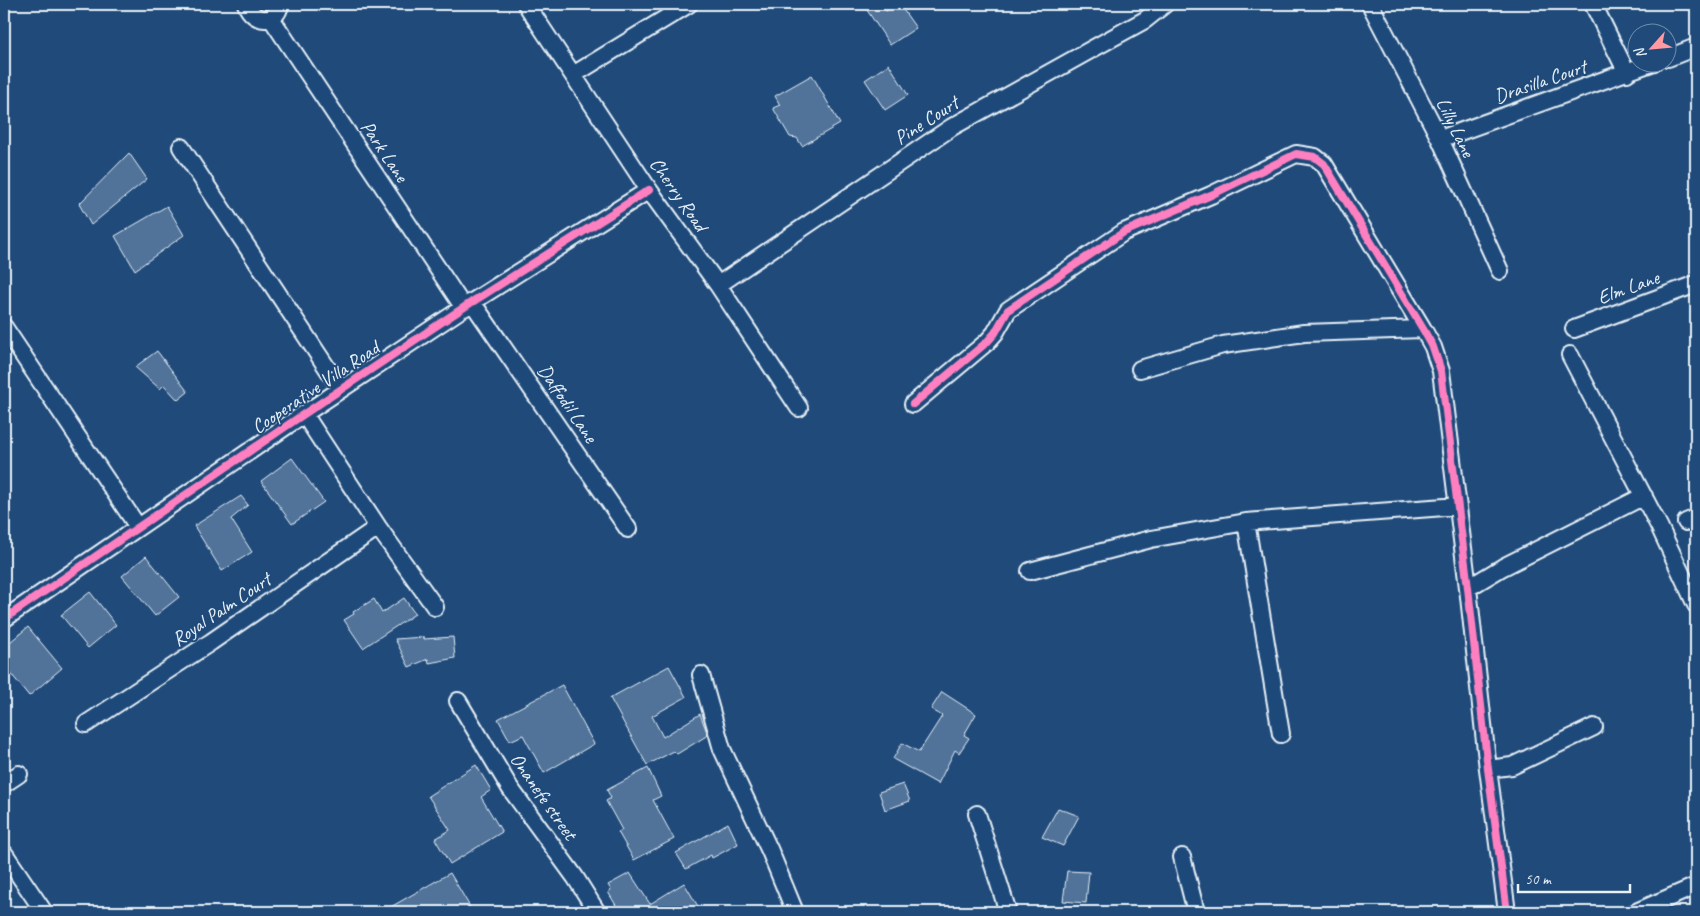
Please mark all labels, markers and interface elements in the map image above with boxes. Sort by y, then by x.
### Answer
north arrow [1628,22,1678,72]
text: N [1630,44,1650,61]
street label: Drasilla Court [1491,53,1593,109]
street label: Pine Court [889,89,966,150]
street label: Lilly Lane [1431,93,1481,162]
street label: Park Lane [355,116,415,188]
street label: Cherry Road [644,152,715,239]
street label: Elm Lane [1594,264,1664,310]
street label: Cooperative Villa Road [247,334,386,439]
street label: Daffodil Lane [532,359,604,449]
street label: Royal Palm Court [167,565,279,652]
street label: Onanefe street [505,748,584,847]
scale bar [1518,861,1630,893]
text: 50 m [1525,870,1552,889]

